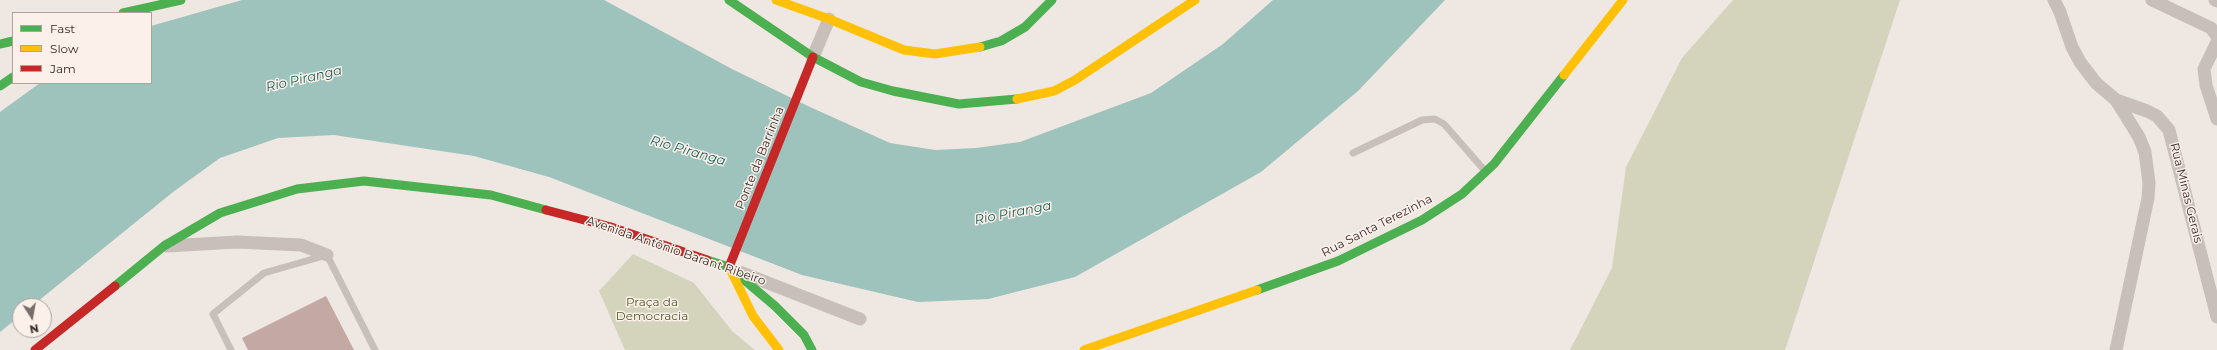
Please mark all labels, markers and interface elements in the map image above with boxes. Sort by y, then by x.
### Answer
legend [12,12,152,84]
text: Fast [50,21,75,36]
text: Slow [50,41,79,56]
text: Jam [50,61,76,76]
water label: Rio Piranga [264,63,344,95]
street label: Ponte da Barrinha [733,104,787,212]
water label: Rio Piranga [649,133,727,169]
street label: Rua Minas Gerais [2167,141,2205,245]
street label: Rua Santa Terezinha [1319,192,1435,260]
water label: Rio Piranga [973,198,1053,228]
street label: Avenida Antônio Barant Ribeiro [584,213,768,289]
park label: Praça da Democracia [616,295,688,323]
north arrow [12,298,52,338]
text: N [28,321,40,337]

